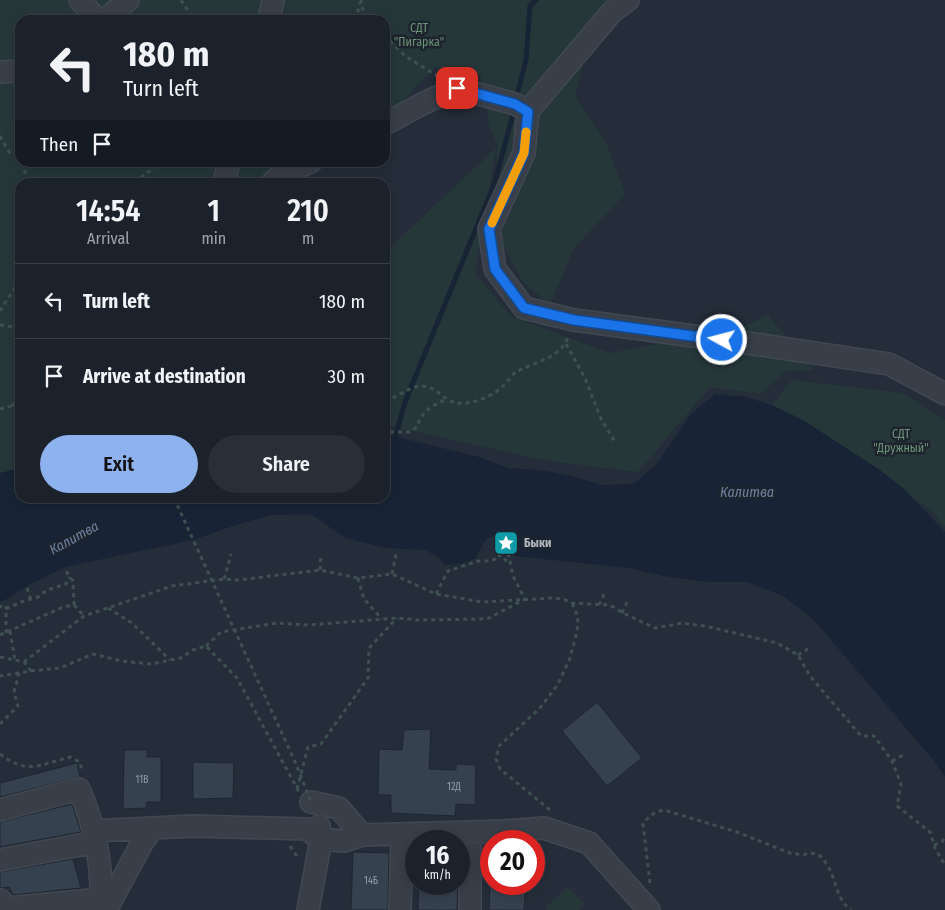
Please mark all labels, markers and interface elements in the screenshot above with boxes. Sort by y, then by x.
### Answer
park label: СДТ "Пигарка" [394,21,444,49]
text: 180 m [123,33,209,75]
icon: left [40,35,105,100]
pin [436,67,478,109]
icon: arrive [443,74,471,102]
text: Turn left [123,75,199,102]
icon: arrive [88,130,116,158]
text: Then [40,133,78,156]
text: 14:54 [76,193,140,229]
text: 1 [208,193,220,229]
text: 210 [287,193,329,229]
text: Arrival [87,229,129,248]
text: min [201,229,226,248]
text: m [302,229,314,248]
icon: left [40,287,68,315]
text: Turn left [83,290,150,313]
text: 180 m [319,290,365,313]
position arrow [695,313,747,365]
icon: arrive [40,362,68,390]
text: Arrive at destination [83,365,246,388]
text: 30 m [327,365,365,388]
park label: СДТ "Дружный" [873,427,929,455]
button: Exit [40,435,198,493]
button: Share [208,435,365,493]
water label: Калитва [720,484,774,501]
water label: Калитва [46,518,102,558]
place icon: Быки [493,530,519,556]
place label: Быки [524,536,551,550]
house number: 11В [135,774,149,786]
house number: 12Д [447,781,461,793]
speed limit sign: 20 [480,830,545,895]
text: 16 [426,841,449,871]
text: km/h [424,868,451,882]
house number: 14Б [364,875,378,887]

